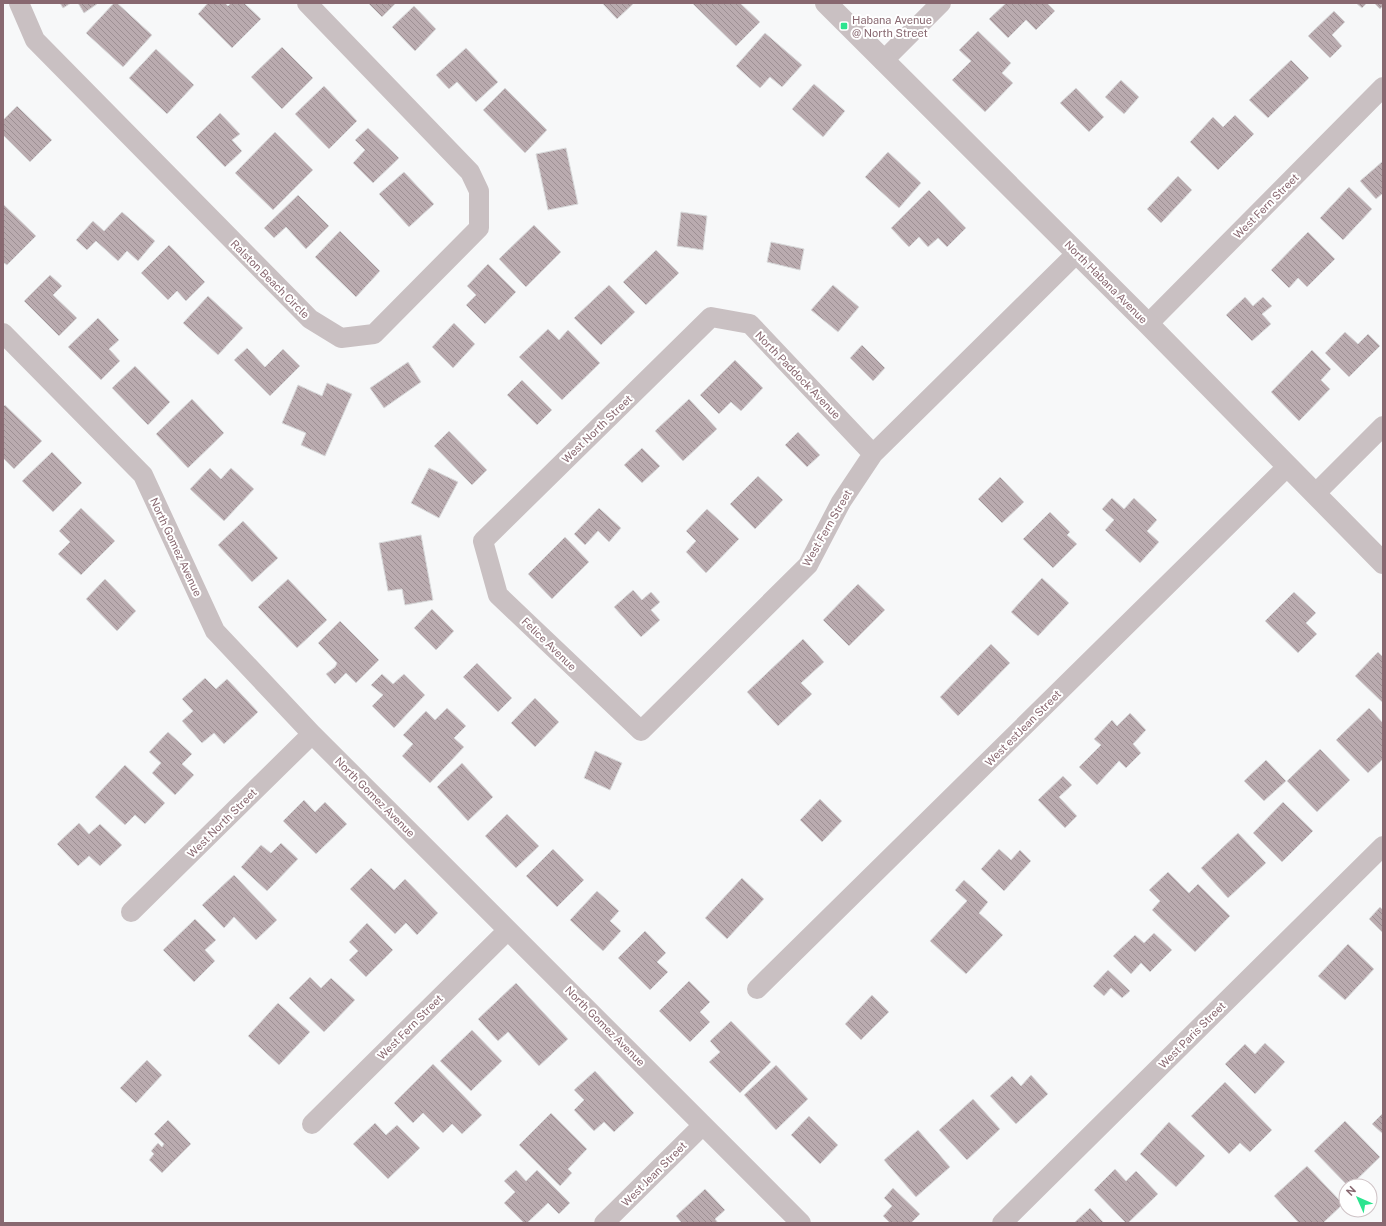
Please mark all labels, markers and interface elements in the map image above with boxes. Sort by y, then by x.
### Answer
place label: Habana Avenue @ North Street [852,14,932,39]
marker: Habana Avenue @ North Street [839,21,849,31]
street label: West Fern Street [1231,171,1301,241]
street label: Ralston Beach Circle [228,237,312,321]
street label: North Habana Avenue [1062,238,1150,326]
street label: North Paddock Avenue [753,329,843,421]
street label: West North Street [560,393,634,465]
street label: West Fern Street [800,487,854,569]
street label: North Gomez Avenue [148,496,204,598]
street label: Felice Avenue [519,615,579,673]
street label: West estJean Street [983,688,1063,768]
street label: North Gomez Avenue [333,755,417,839]
street label: West North Street [185,786,259,860]
street label: North Gomez Avenue [563,984,647,1068]
street label: West Fern Street [375,992,445,1062]
street label: West Paris Street [1156,999,1228,1071]
street label: West Jean Street [619,1139,689,1209]
north arrow [1338,1178,1378,1218]
text: N [1344,1184,1358,1198]

